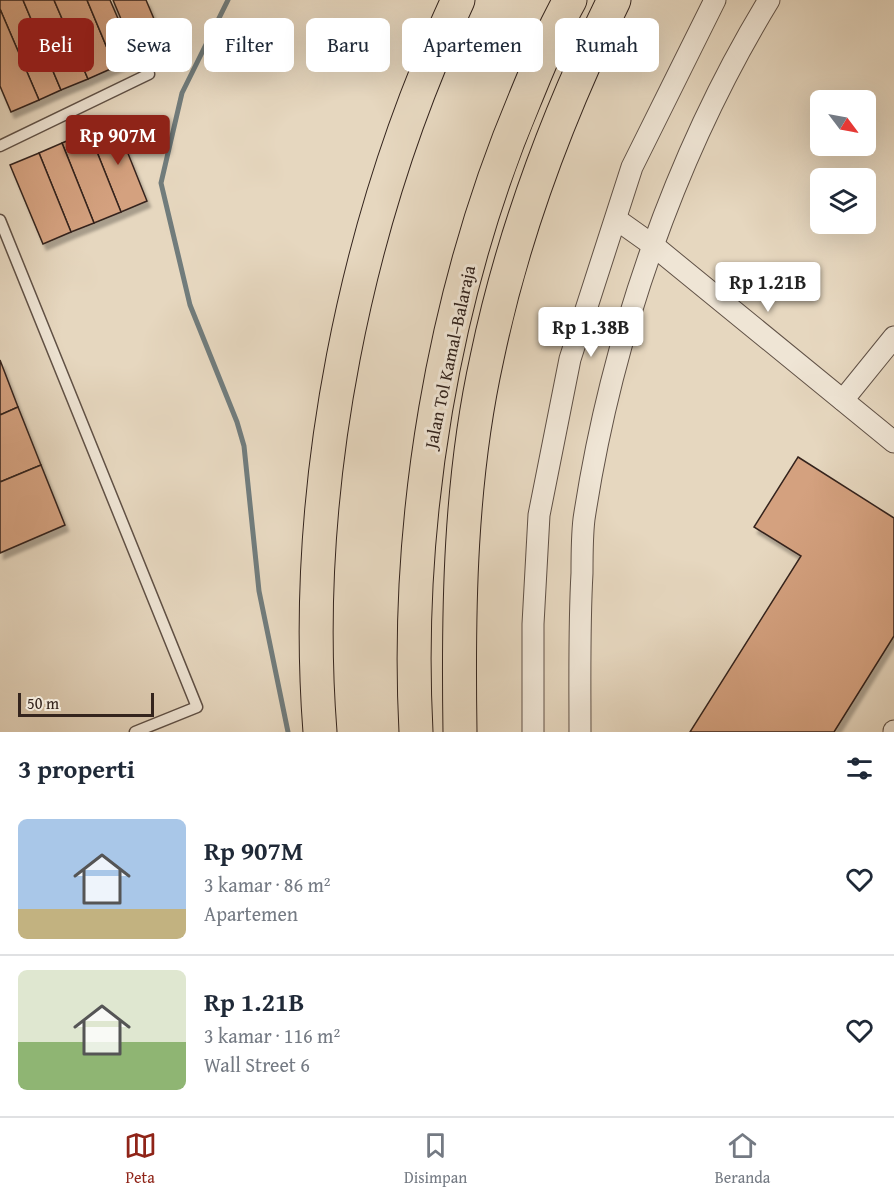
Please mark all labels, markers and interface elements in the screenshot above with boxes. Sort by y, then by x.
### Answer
chip: Beli [18,18,94,72]
chip: Sewa [106,18,192,72]
chip: Filter [204,18,294,72]
chip: Baru [306,18,390,72]
chip: Apartemen [402,18,543,72]
chip: Rumah [555,18,659,72]
north arrow [810,90,876,156]
map controls [810,90,876,234]
pin: Rp 907M [63,115,173,166]
text: Rp 907M [80,120,156,149]
button: layers [810,168,876,234]
street label: Jalan Tol Kamal–Balaraja [416,262,482,453]
pin: Rp 1.21B [706,262,830,313]
text: Rp 1.21B [729,267,807,296]
pin: Rp 1.38B [529,307,653,358]
text: Rp 1.38B [552,312,630,341]
scale bar [18,690,154,718]
text: 50 m [27,691,59,715]
text: 3 properti [18,749,135,788]
icon: filters [843,752,876,785]
text: Rp 907M [204,831,303,870]
icon: home [66,843,138,915]
icon: heart [843,863,876,896]
text: 3 kamar · 86 m² [204,870,331,899]
text: Apartemen [204,899,298,928]
text: Rp 1.21B [204,982,304,1021]
icon: home [66,994,138,1066]
icon: heart [843,1014,876,1047]
text: 3 kamar · 116 m² [204,1021,340,1050]
text: Wall Street 6 [204,1050,310,1079]
tab: Peta [124,1129,157,1189]
tab: Disimpan [404,1129,467,1189]
tab: Beranda [715,1129,770,1189]

